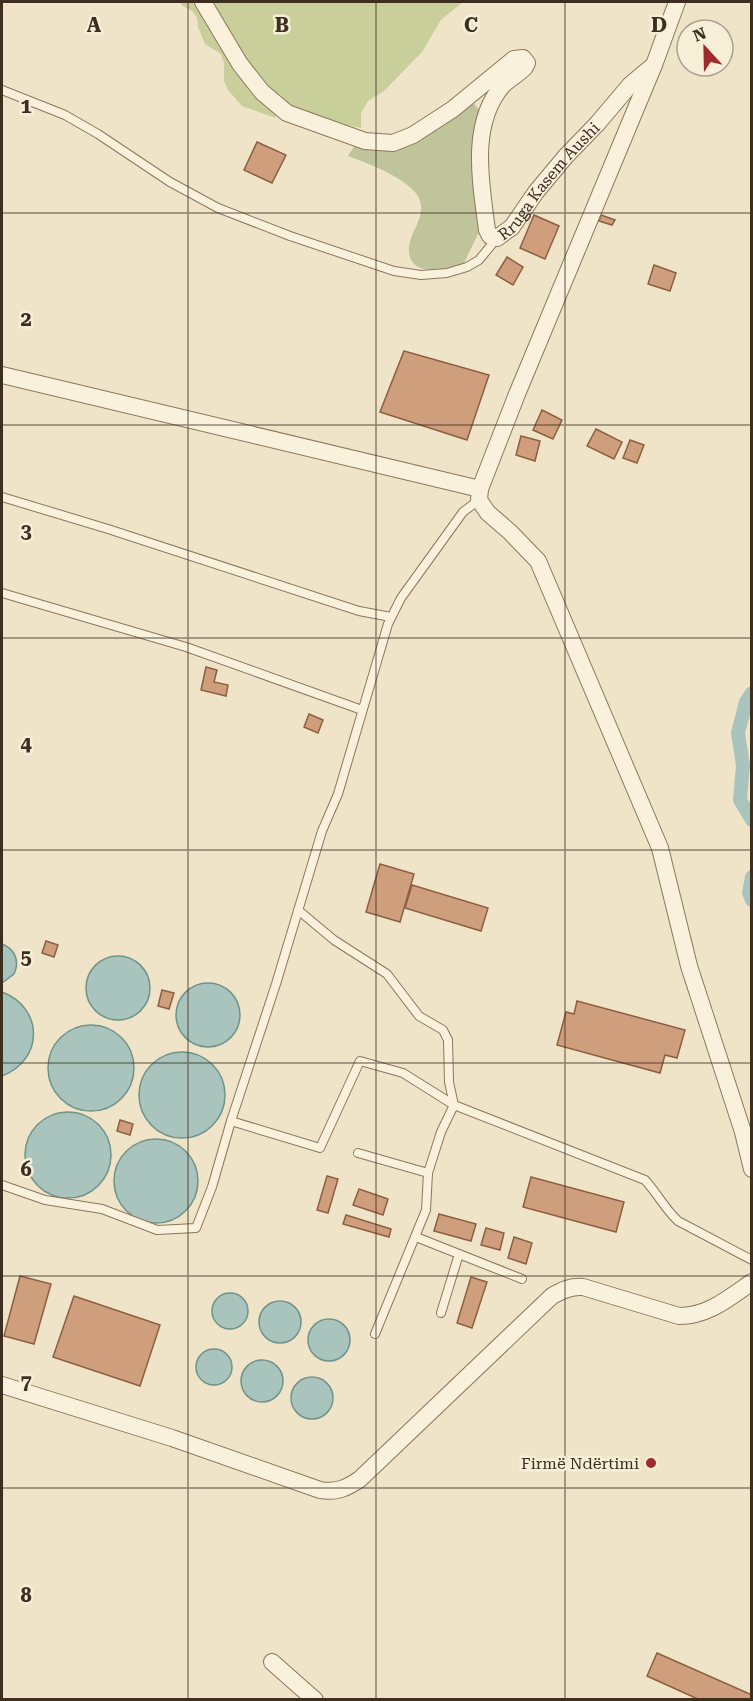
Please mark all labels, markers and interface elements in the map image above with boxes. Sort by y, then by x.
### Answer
text: A [87,13,102,37]
text: B [275,13,289,37]
text: C [464,13,478,37]
text: D [651,13,667,37]
north arrow [675,18,735,78]
text: N [690,23,709,46]
text: 1 [20,94,32,118]
street label: Rruga Kasem Aushi [494,118,603,244]
text: 2 [20,307,32,331]
text: 3 [20,519,32,543]
text: 4 [20,732,32,756]
text: 5 [20,945,32,969]
text: 6 [20,1157,32,1181]
text: 7 [20,1370,32,1394]
place label: Firmë Ndërtimi [521,1454,639,1473]
marker: Firmë Ndërtimi [644,1456,658,1470]
text: 8 [20,1583,32,1607]

